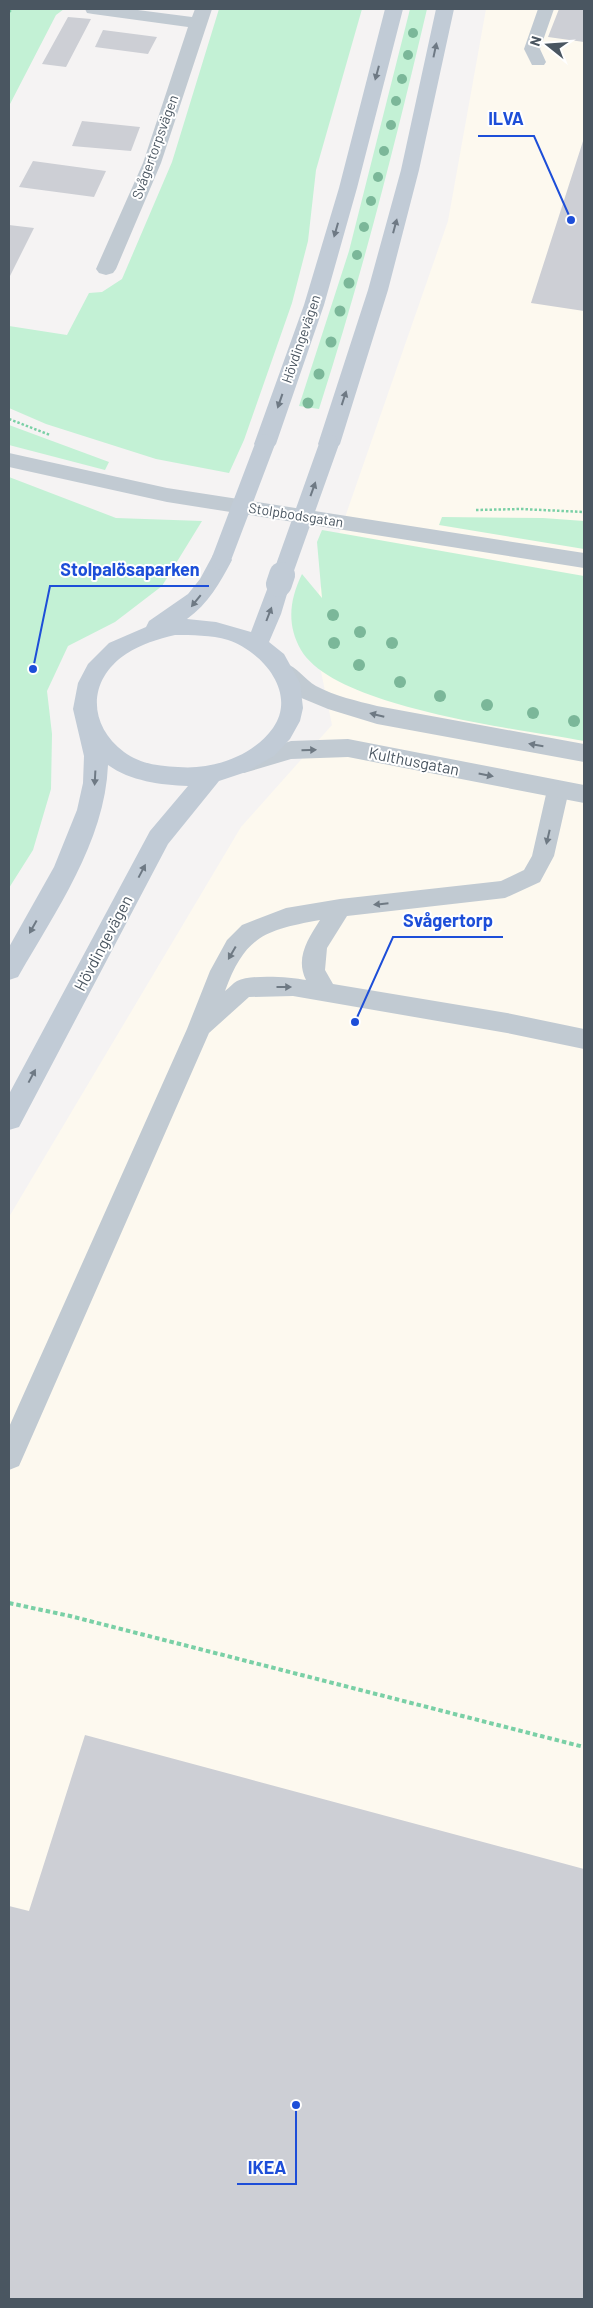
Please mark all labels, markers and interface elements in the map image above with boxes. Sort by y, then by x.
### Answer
north arrow [523,20,573,70]
text: N [526,34,545,48]
one-way arrow [432,42,440,58]
one-way arrow [373,65,381,80]
street label: Svågertorpsvägen [128,92,181,201]
callout: ILVA [478,103,534,136]
text: ILVA [488,107,524,129]
one-way arrow [391,218,399,233]
one-way arrow [331,222,339,237]
street label: Hövdingevägen [277,292,324,385]
one-way arrow [340,390,348,405]
one-way arrow [276,394,284,409]
one-way arrow [310,481,317,496]
street label: Stolpbodsgatan [248,499,345,530]
callout: Stolpalösaparken [50,553,209,586]
text: Stolpalösaparken [60,558,200,580]
one-way arrow [190,594,201,607]
one-way arrow [266,607,273,622]
one-way arrow [369,711,384,719]
one-way arrow [528,740,544,748]
street label: Kulthusgatan [367,742,461,779]
one-way arrow [301,745,317,753]
one-way arrow [90,770,98,786]
one-way arrow [478,772,494,780]
one-way arrow [544,830,552,845]
one-way arrow [138,864,146,878]
street label: Hövdingevägen [69,892,136,994]
one-way arrow [372,900,388,908]
callout: Svågertorp [393,904,503,937]
text: Svågertorp [403,909,493,931]
one-way arrow [29,919,37,934]
one-way arrow [228,945,236,960]
one-way arrow [276,983,292,991]
one-way arrow [28,1069,36,1083]
callout: IKEA [237,2151,296,2184]
text: IKEA [248,2156,286,2178]

